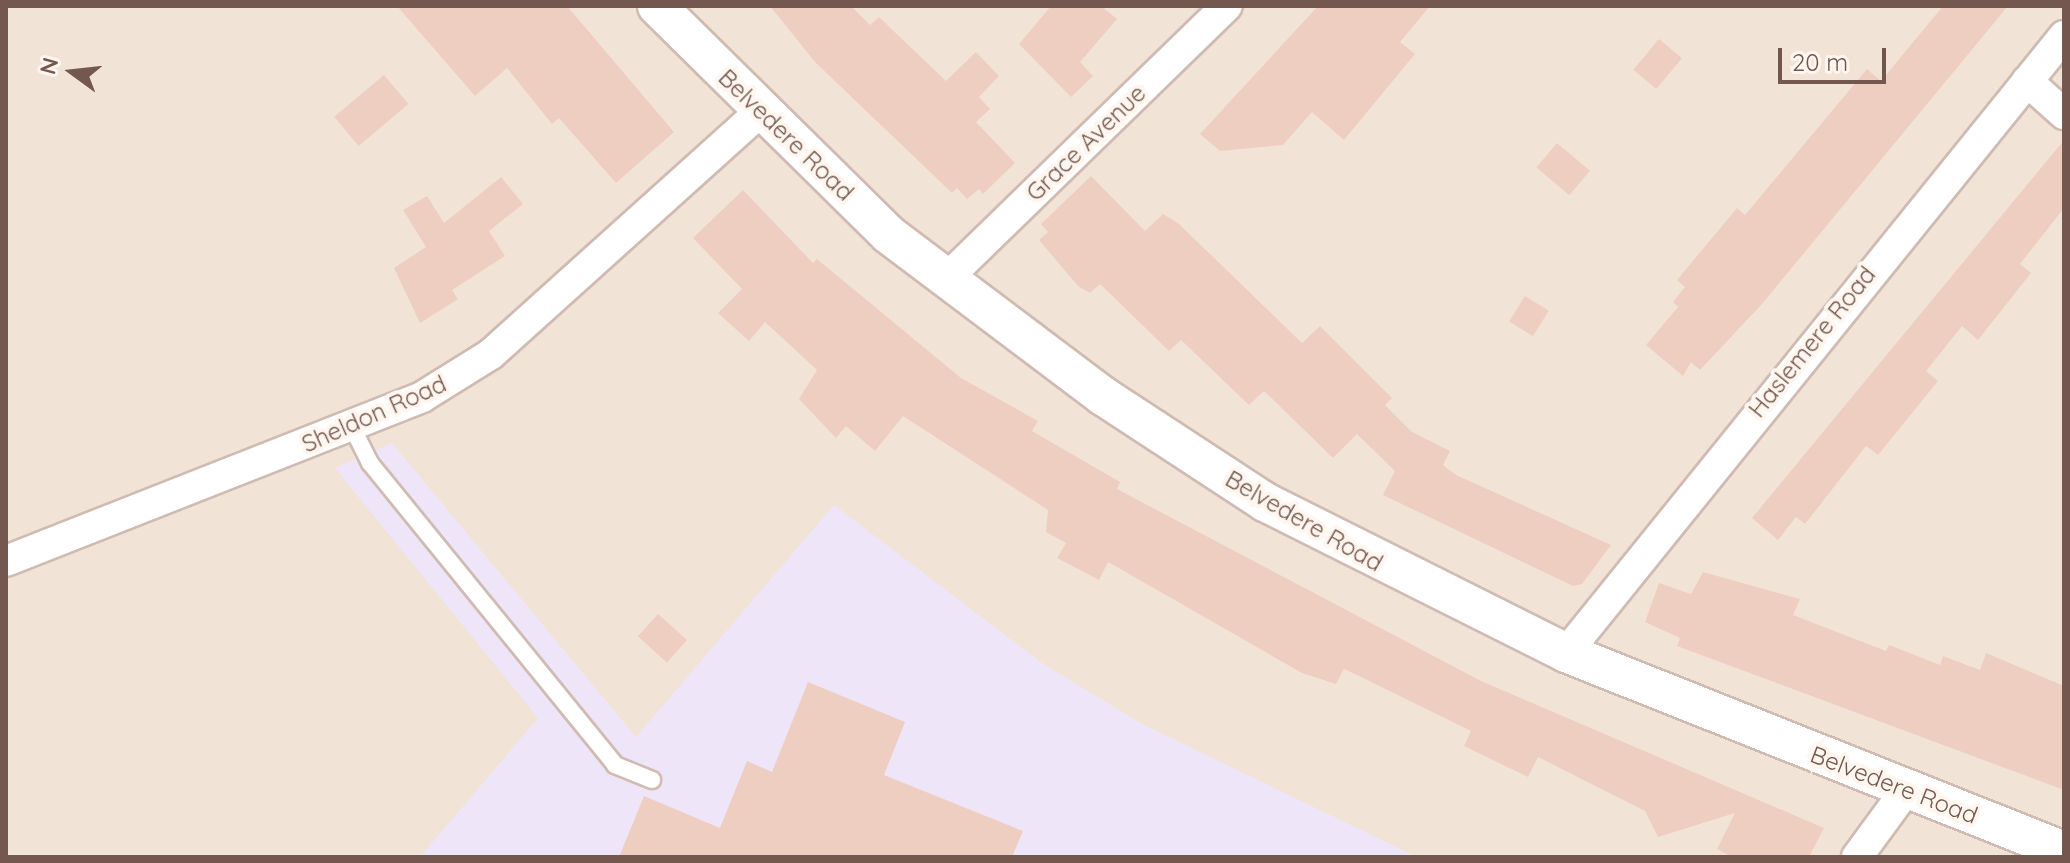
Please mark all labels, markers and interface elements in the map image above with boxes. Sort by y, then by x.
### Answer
north arrow [32,32,112,112]
scale bar [1782,32,1890,82]
text: 20 m [1792,47,1848,77]
text: N [33,54,64,77]
street label: Belvedere Road [712,63,860,207]
street label: Grace Avenue [1020,79,1152,207]
street label: Haslemere Road [1742,261,1882,423]
street label: Sheldon Road [297,369,451,459]
street label: Belvedere Road [1220,464,1388,578]
street label: Belvedere Road [1806,740,1982,830]

